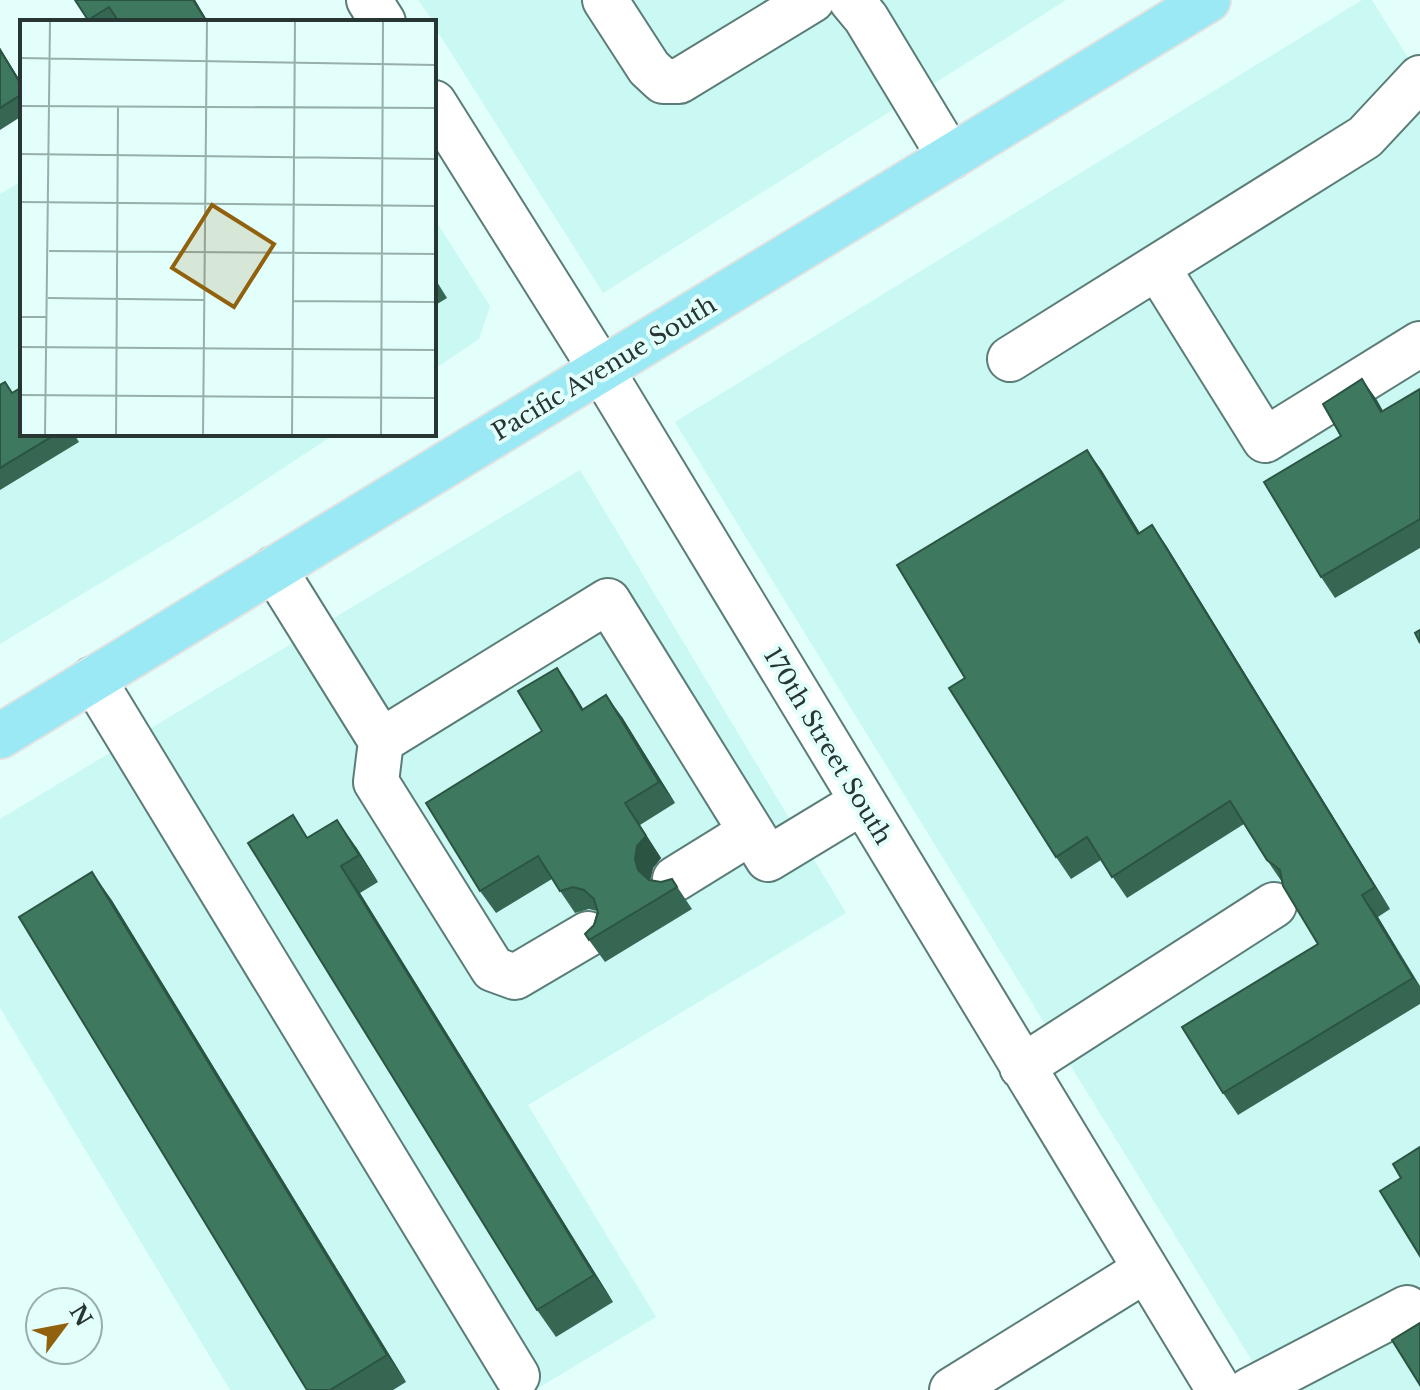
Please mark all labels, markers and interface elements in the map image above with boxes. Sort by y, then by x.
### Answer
inset map [20,20,436,436]
street label: Pacific Avenue South [487,290,721,446]
street label: 170th Street South [758,642,898,850]
north arrow [24,1286,104,1366]
text: N [64,1300,98,1332]

